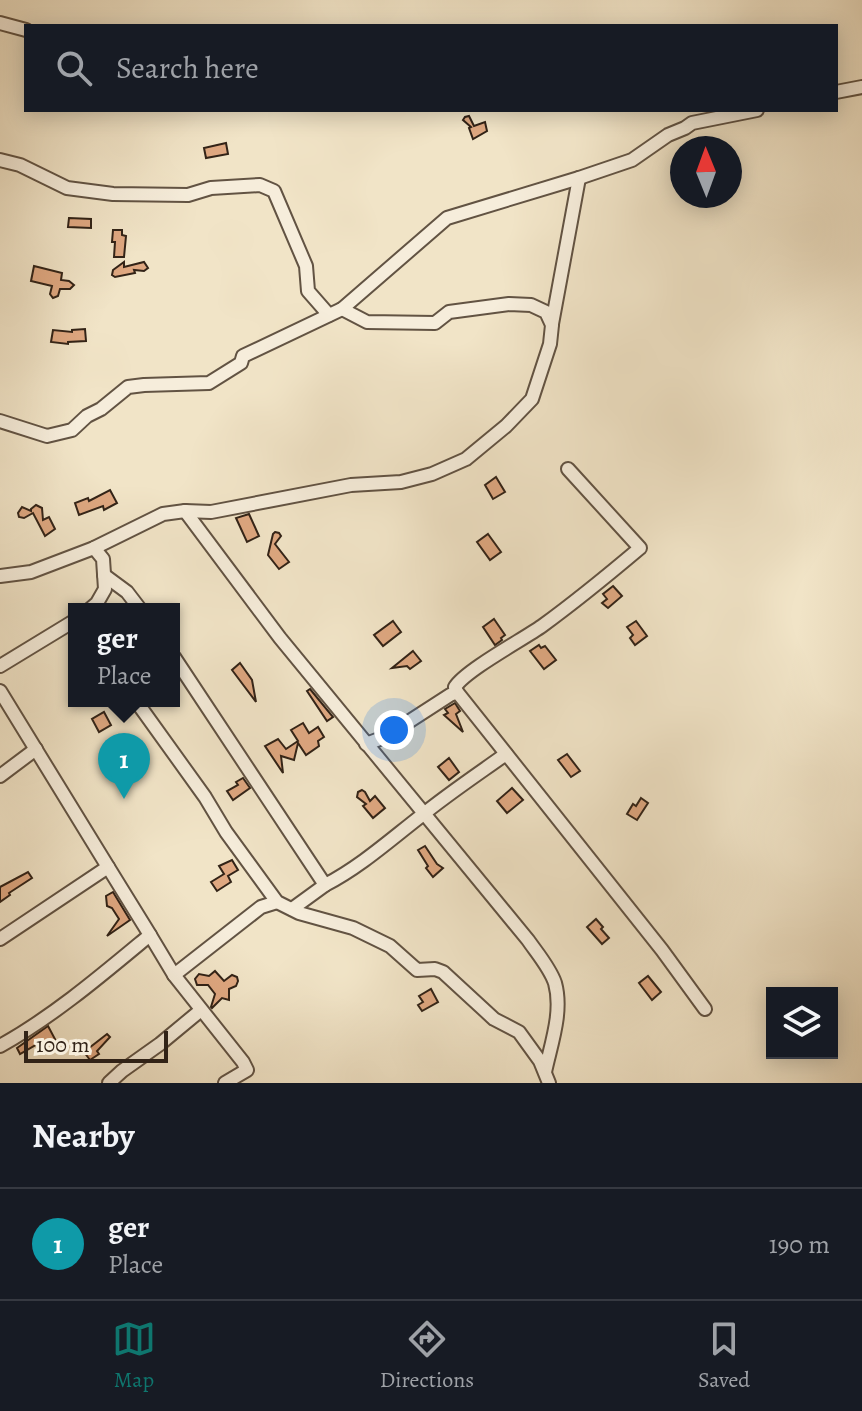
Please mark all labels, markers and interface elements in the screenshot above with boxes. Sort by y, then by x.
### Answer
search box [24,24,838,112]
icon: search [52,46,96,90]
text: Search here [116,48,259,88]
north arrow [670,136,742,208]
popup [68,603,180,707]
text: ger [96,618,138,658]
text: Place [96,658,152,693]
your location [374,710,414,750]
pin: 1 [98,733,150,799]
map controls [766,987,838,1059]
button: layers [766,987,838,1059]
scale bar [24,1027,168,1063]
text: 100 m [36,1030,90,1060]
text: Nearby [32,1112,135,1159]
text: ger [108,1207,149,1247]
text: 1 [53,1227,63,1262]
text: 190 m [769,1227,830,1262]
text: Place [108,1247,163,1282]
tab: Map [112,1317,156,1395]
tab: Directions [380,1317,474,1395]
tab: Saved [698,1317,750,1395]

